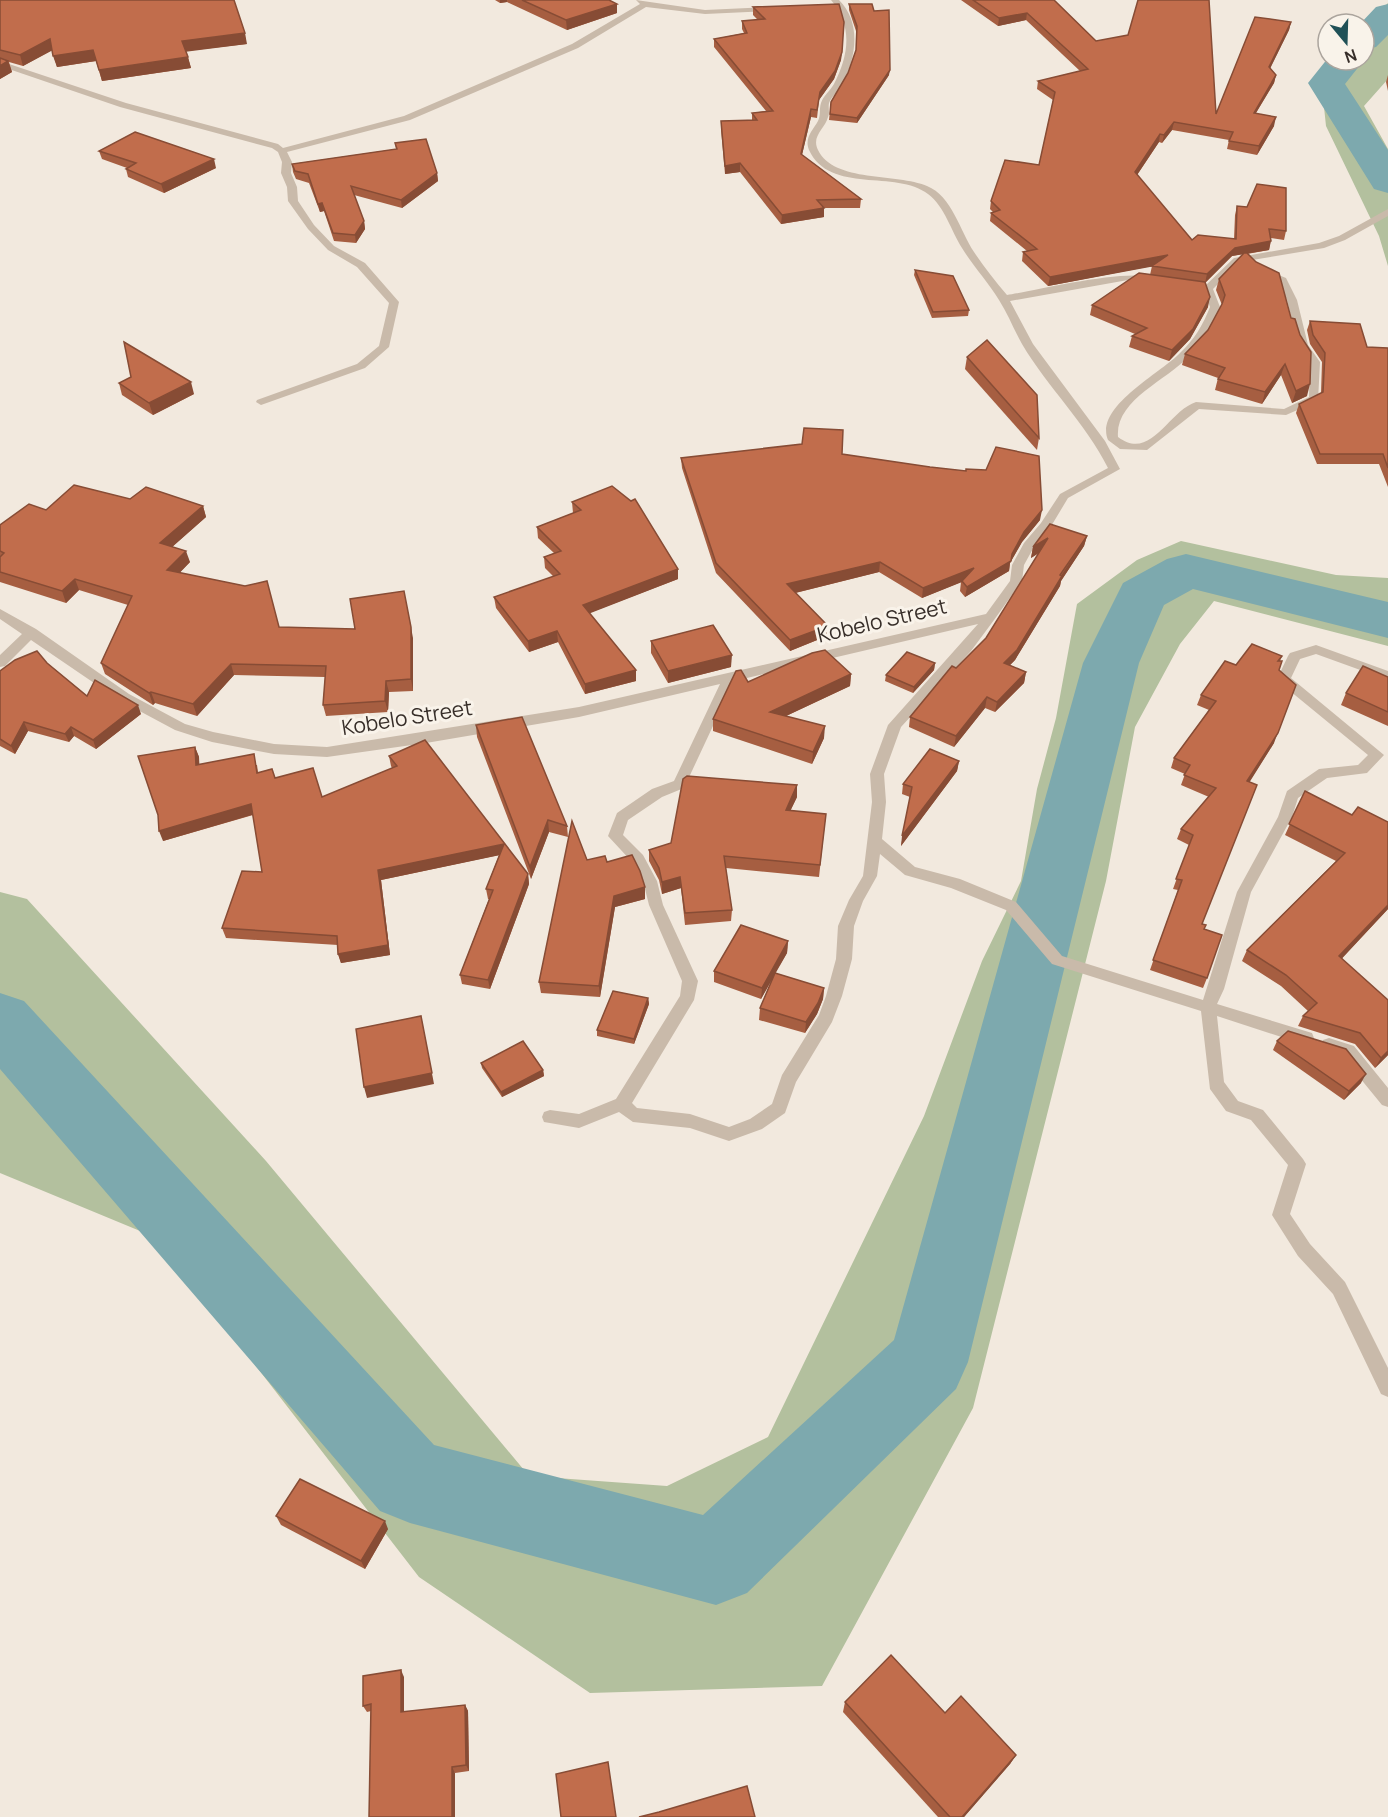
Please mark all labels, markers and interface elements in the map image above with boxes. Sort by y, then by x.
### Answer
north arrow [1316,12,1376,72]
text: N [1342,44,1360,68]
street label: Kobelo Street [814,592,949,649]
street label: Kobelo Street [339,693,474,741]

